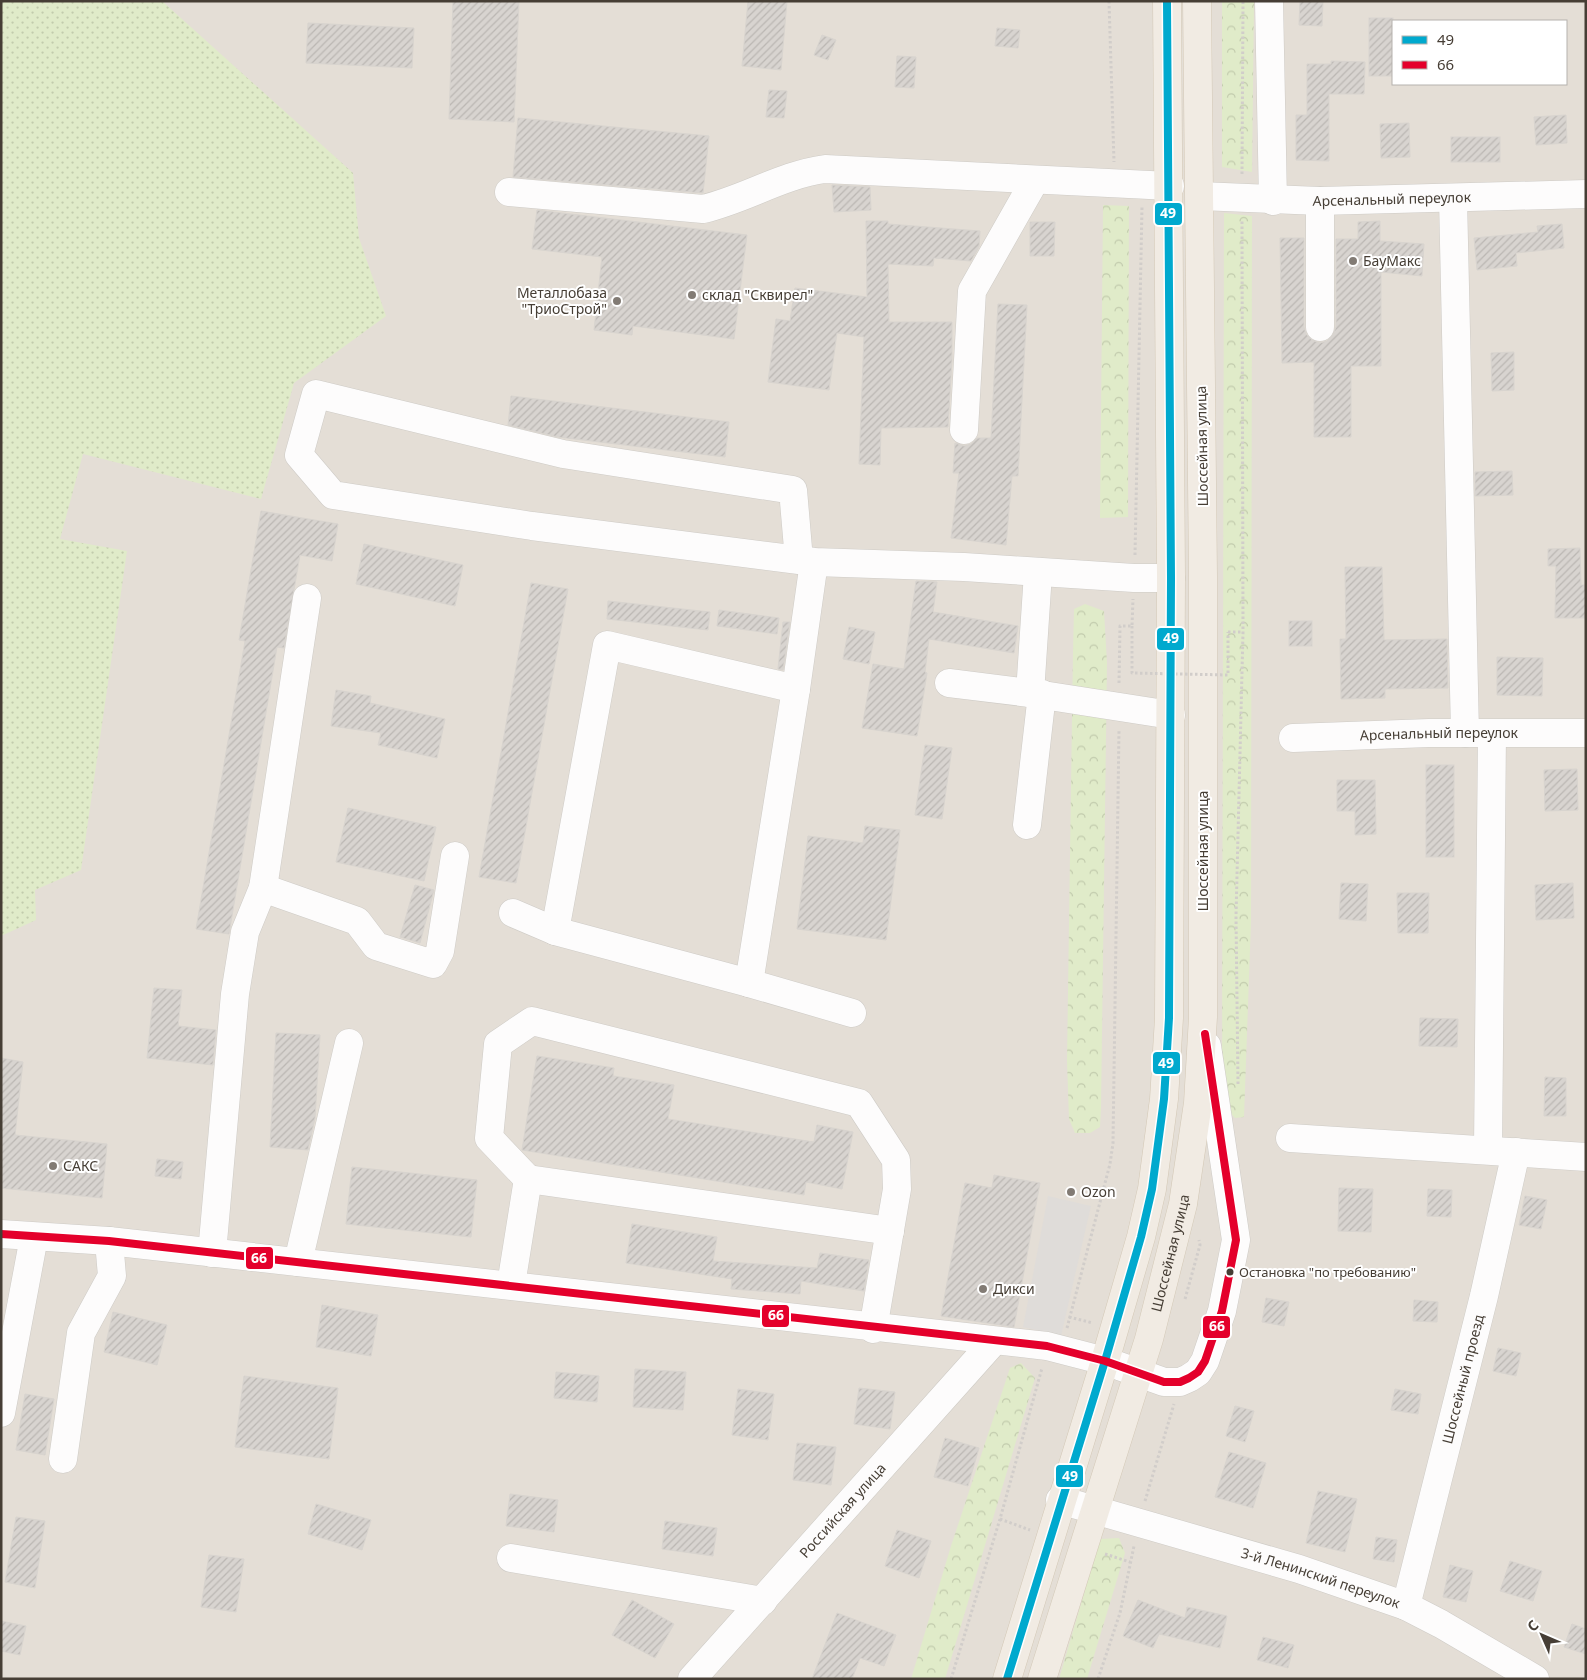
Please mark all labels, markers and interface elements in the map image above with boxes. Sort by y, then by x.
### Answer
legend [1392,20,1567,85]
text: 49 [1437,29,1454,49]
text: 66 [1437,54,1454,74]
street label: Арсенальный переулок [1312,187,1472,210]
line badge: 49 [1154,202,1183,226]
text: 49 [1160,203,1176,222]
place label: БауМакс [1363,251,1421,270]
marker: БауМакс [1347,255,1359,267]
place label: Металлобаза "ТриоСтрой" [517,283,607,318]
place label: склад "Сквирел" [702,285,813,304]
marker: склад "Сквирел" [686,289,698,301]
marker: Металлобаза "ТриоСтрой" [611,295,623,307]
street label: Шоссейная улица [1191,386,1212,506]
line badge: 49 [1156,627,1185,651]
text: 49 [1163,628,1179,647]
street label: Арсенальный переулок [1359,723,1519,745]
street label: Шоссейная улица [1193,791,1212,911]
line badge: 49 [1152,1051,1181,1075]
text: 49 [1158,1053,1174,1072]
place label: САКС [63,1156,98,1175]
marker: САКС [47,1160,59,1172]
place label: Ozon [1081,1182,1116,1201]
marker: Ozon [1065,1186,1077,1198]
street label: Шоссейная улица [1146,1193,1193,1314]
line badge: 66 [245,1246,274,1270]
text: 66 [251,1248,267,1267]
place label: Остановка "по требованию" [1239,1263,1416,1281]
marker: Остановка "по требованию" [1225,1267,1235,1277]
place label: Дикси [993,1279,1035,1298]
marker: Дикси [977,1283,989,1295]
line badge: 66 [761,1304,790,1328]
text: 66 [768,1305,784,1324]
street label: Шоссейный проезд [1437,1312,1488,1446]
line badge: 66 [1202,1315,1231,1339]
text: 66 [1209,1316,1225,1335]
street label: Российская улица [795,1459,890,1562]
line badge: 49 [1055,1464,1084,1488]
text: 49 [1062,1466,1078,1485]
street label: 3-й Ленинский переулок [1239,1543,1403,1612]
north arrow [1517,1610,1567,1660]
text: С [1523,1616,1542,1635]

